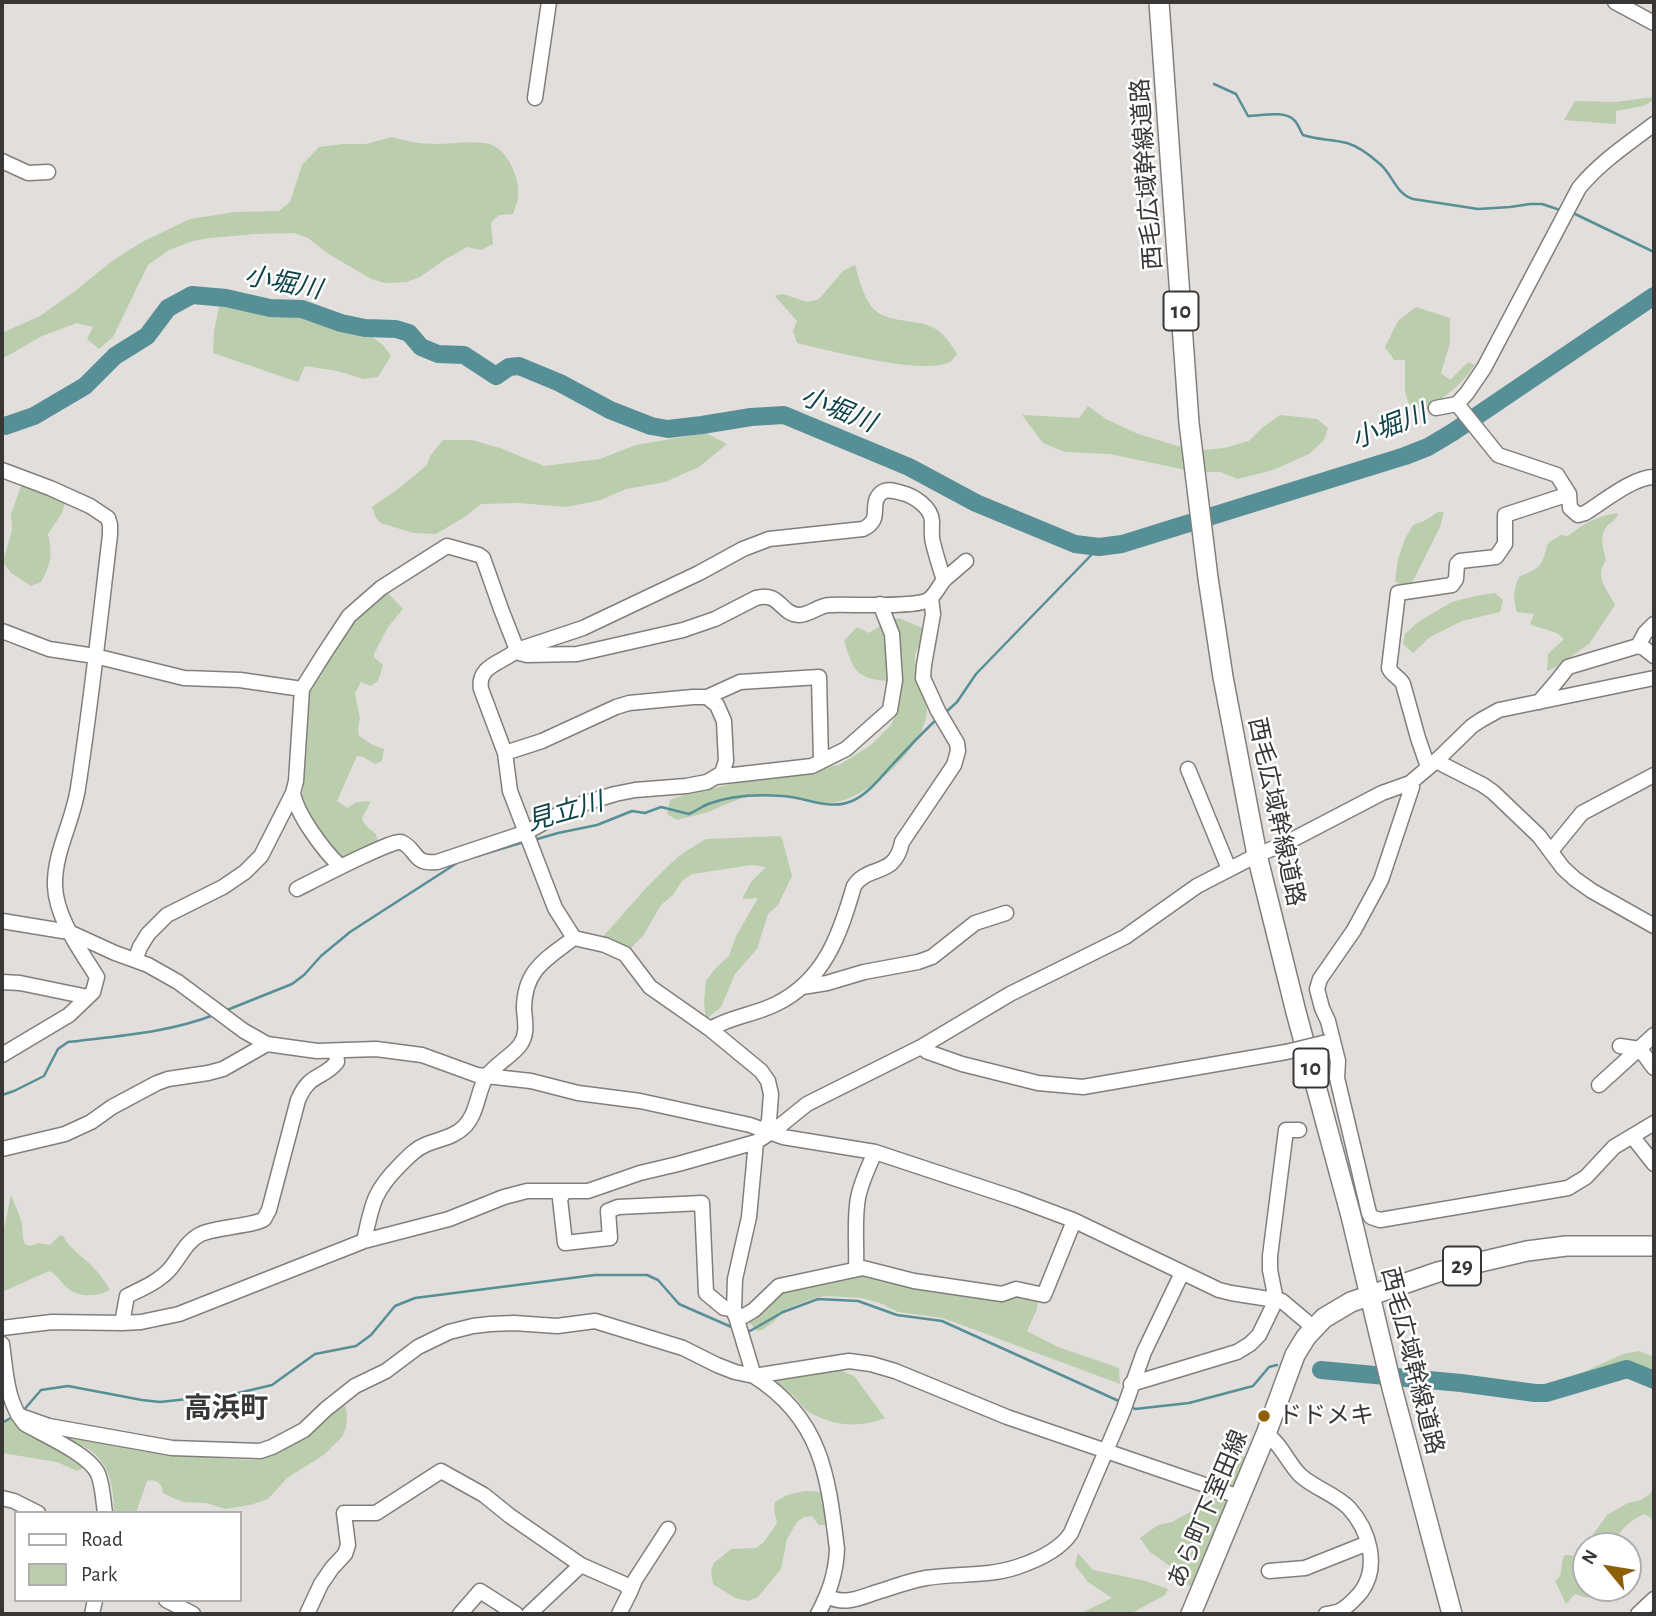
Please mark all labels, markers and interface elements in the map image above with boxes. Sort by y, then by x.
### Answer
street label: 西毛広域幹線道路 [1126,77,1168,271]
water label: 小堀川 [242,260,324,306]
road number: 10 [1164,292,1198,330]
water label: 小堀川 [796,381,880,439]
water label: 小堀川 [1347,398,1431,456]
street label: 西毛広域幹線道路 [1242,715,1310,909]
water label: 見立川 [523,786,607,838]
road number: 10 [1294,1049,1328,1088]
road number: 29 [1443,1246,1481,1286]
street label: 西毛広域幹線道路 [1375,1264,1449,1458]
district label: 高浜町 [184,1392,268,1426]
place label: ドドメキ [1278,1402,1374,1430]
marker: ドドメキ [1256,1408,1272,1424]
street label: あら町下室田線 [1162,1426,1254,1592]
legend [14,1511,242,1602]
text: Road [81,1529,123,1550]
north arrow [1572,1532,1642,1602]
text: N [1579,1547,1602,1568]
text: Park [81,1564,117,1585]

